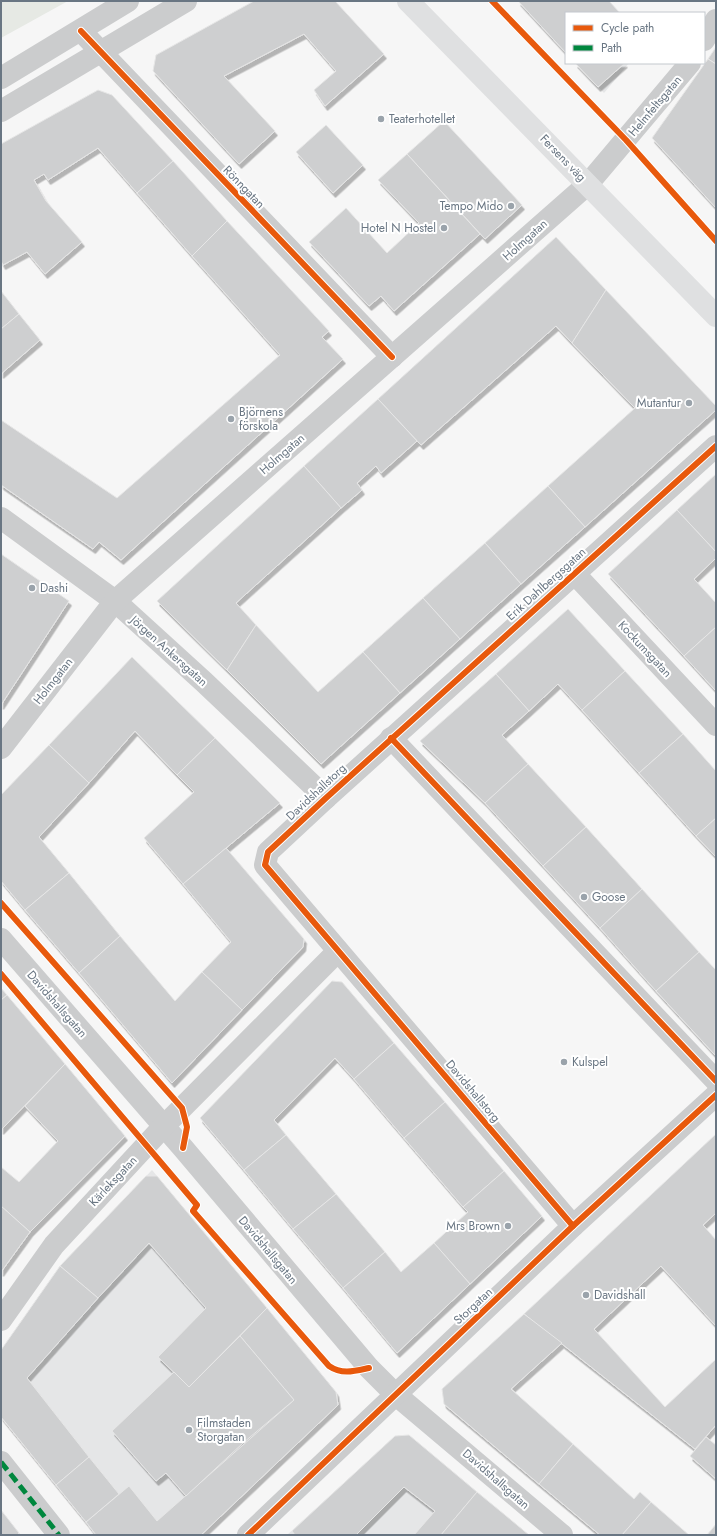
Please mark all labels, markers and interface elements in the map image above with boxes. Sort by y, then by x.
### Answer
legend [565,12,705,64]
text: Cycle path [601,19,654,37]
text: Path [601,39,622,57]
street label: Helmfeltsgatan [624,72,686,140]
place label: Teaterhotellet [389,110,455,128]
marker: Teaterhotellet [376,114,386,124]
street label: Fersens väg [536,130,590,186]
street label: Rönngatan [219,162,269,212]
place label: Tempo Mido [440,197,503,215]
marker: Tempo Mido [506,201,516,211]
street label: Holmgatan [499,215,551,265]
place label: Hotel N Hostel [361,219,436,237]
marker: Hotel N Hostel [439,223,449,233]
place label: Mutantur [637,394,682,412]
marker: Mutantur [684,398,694,408]
place label: Björnens förskola [239,403,283,435]
marker: Björnens förskola [226,414,236,424]
street label: Holmgatan [255,429,309,479]
street label: Erik Dahlbergsgatan [502,543,590,625]
place label: Dashi [40,579,68,597]
marker: Dashi [27,583,37,593]
street label: Jörgen Ankersgatan [125,610,212,691]
street label: Kockumsgatan [614,617,676,681]
street label: Holmgatan [29,654,77,708]
street label: Davidshallstorg [282,759,350,825]
place label: Goose [592,888,625,906]
marker: Goose [579,892,589,902]
street label: Davidshallsgatan [23,966,91,1042]
place label: Kulspel [572,1053,608,1071]
street label: Davidshallstorg [441,1056,505,1126]
marker: Kulspel [559,1057,569,1067]
street label: Kärleksgatan [85,1152,141,1210]
street label: Davidshallsgatan [234,1212,302,1288]
place label: Mrs Brown [446,1217,500,1235]
marker: Mrs Brown [503,1221,513,1231]
street label: Storgatan [449,1283,497,1329]
place label: Davidshall [594,1286,646,1304]
marker: Davidshall [581,1290,591,1300]
place label: Filmstaden Storgatan [197,1414,251,1446]
marker: Filmstaden Storgatan [184,1425,194,1435]
street label: Davidshallsgatan [458,1445,534,1513]

